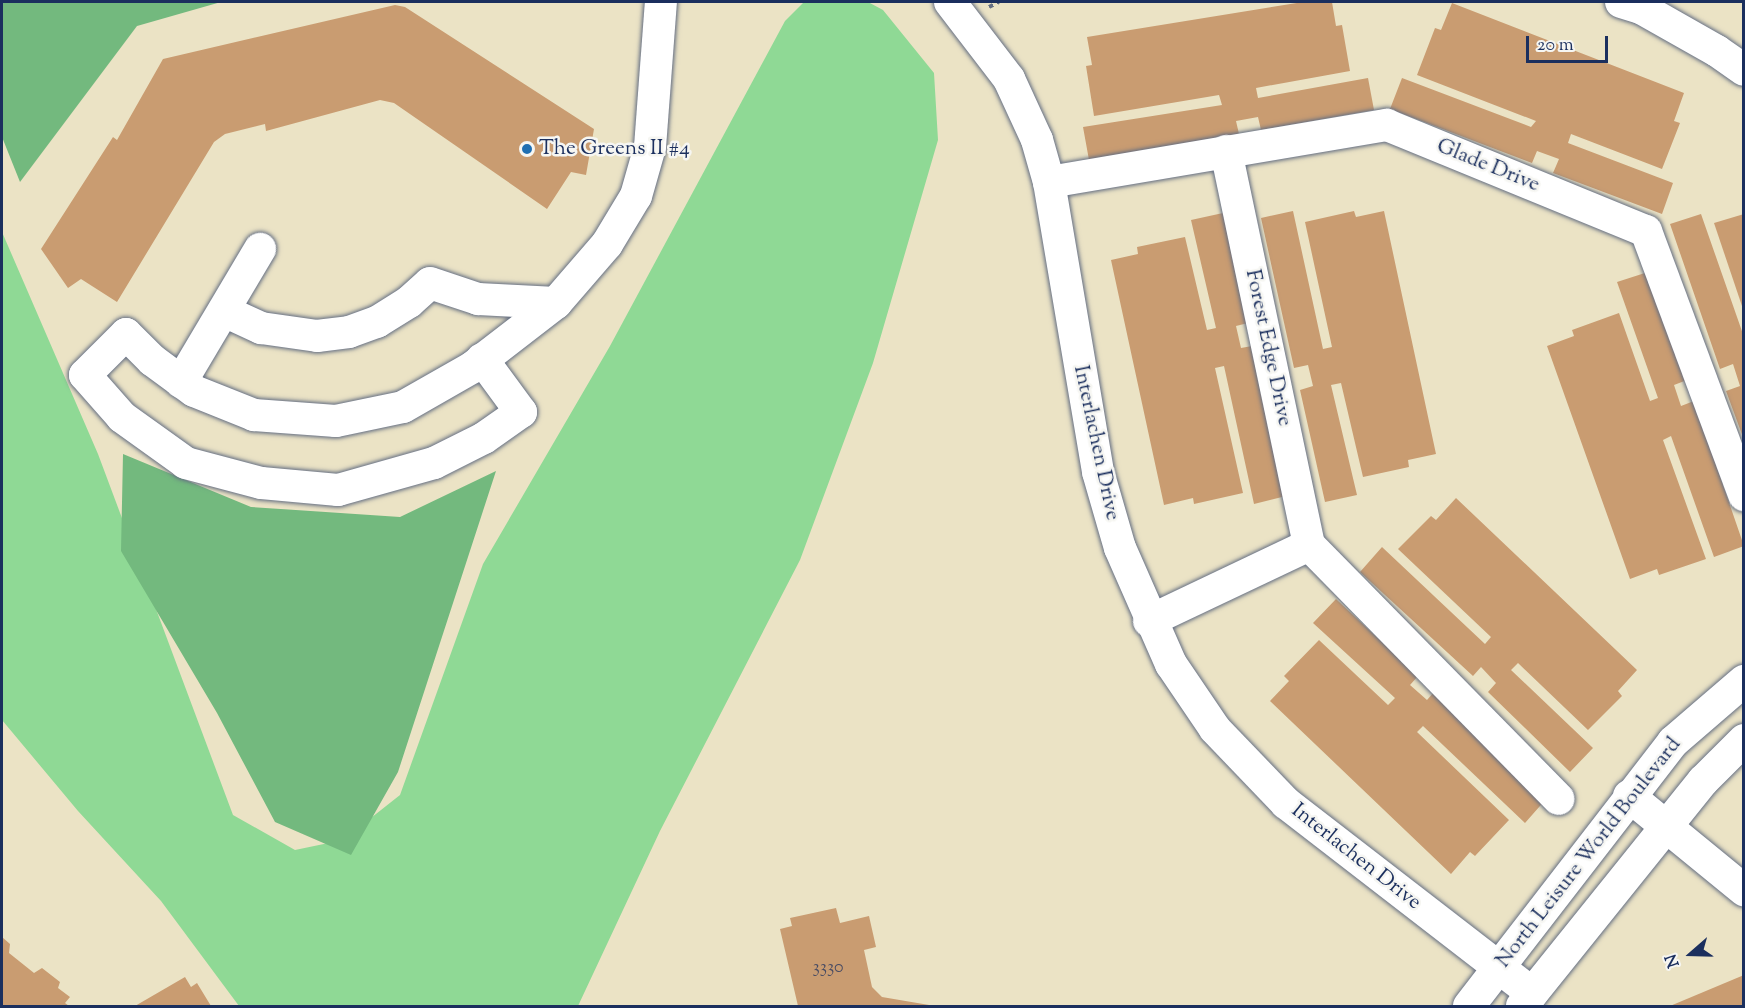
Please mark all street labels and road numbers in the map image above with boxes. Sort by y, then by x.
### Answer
street label: Glade Drive [1433,134,1543,198]
street label: Forest Edge Drive [1239,267,1297,429]
street label: Interlachen Drive [1067,363,1125,523]
street label: North Leisure World Boulevard [1491,733,1687,973]
street label: Interlachen Drive [1286,799,1426,915]

